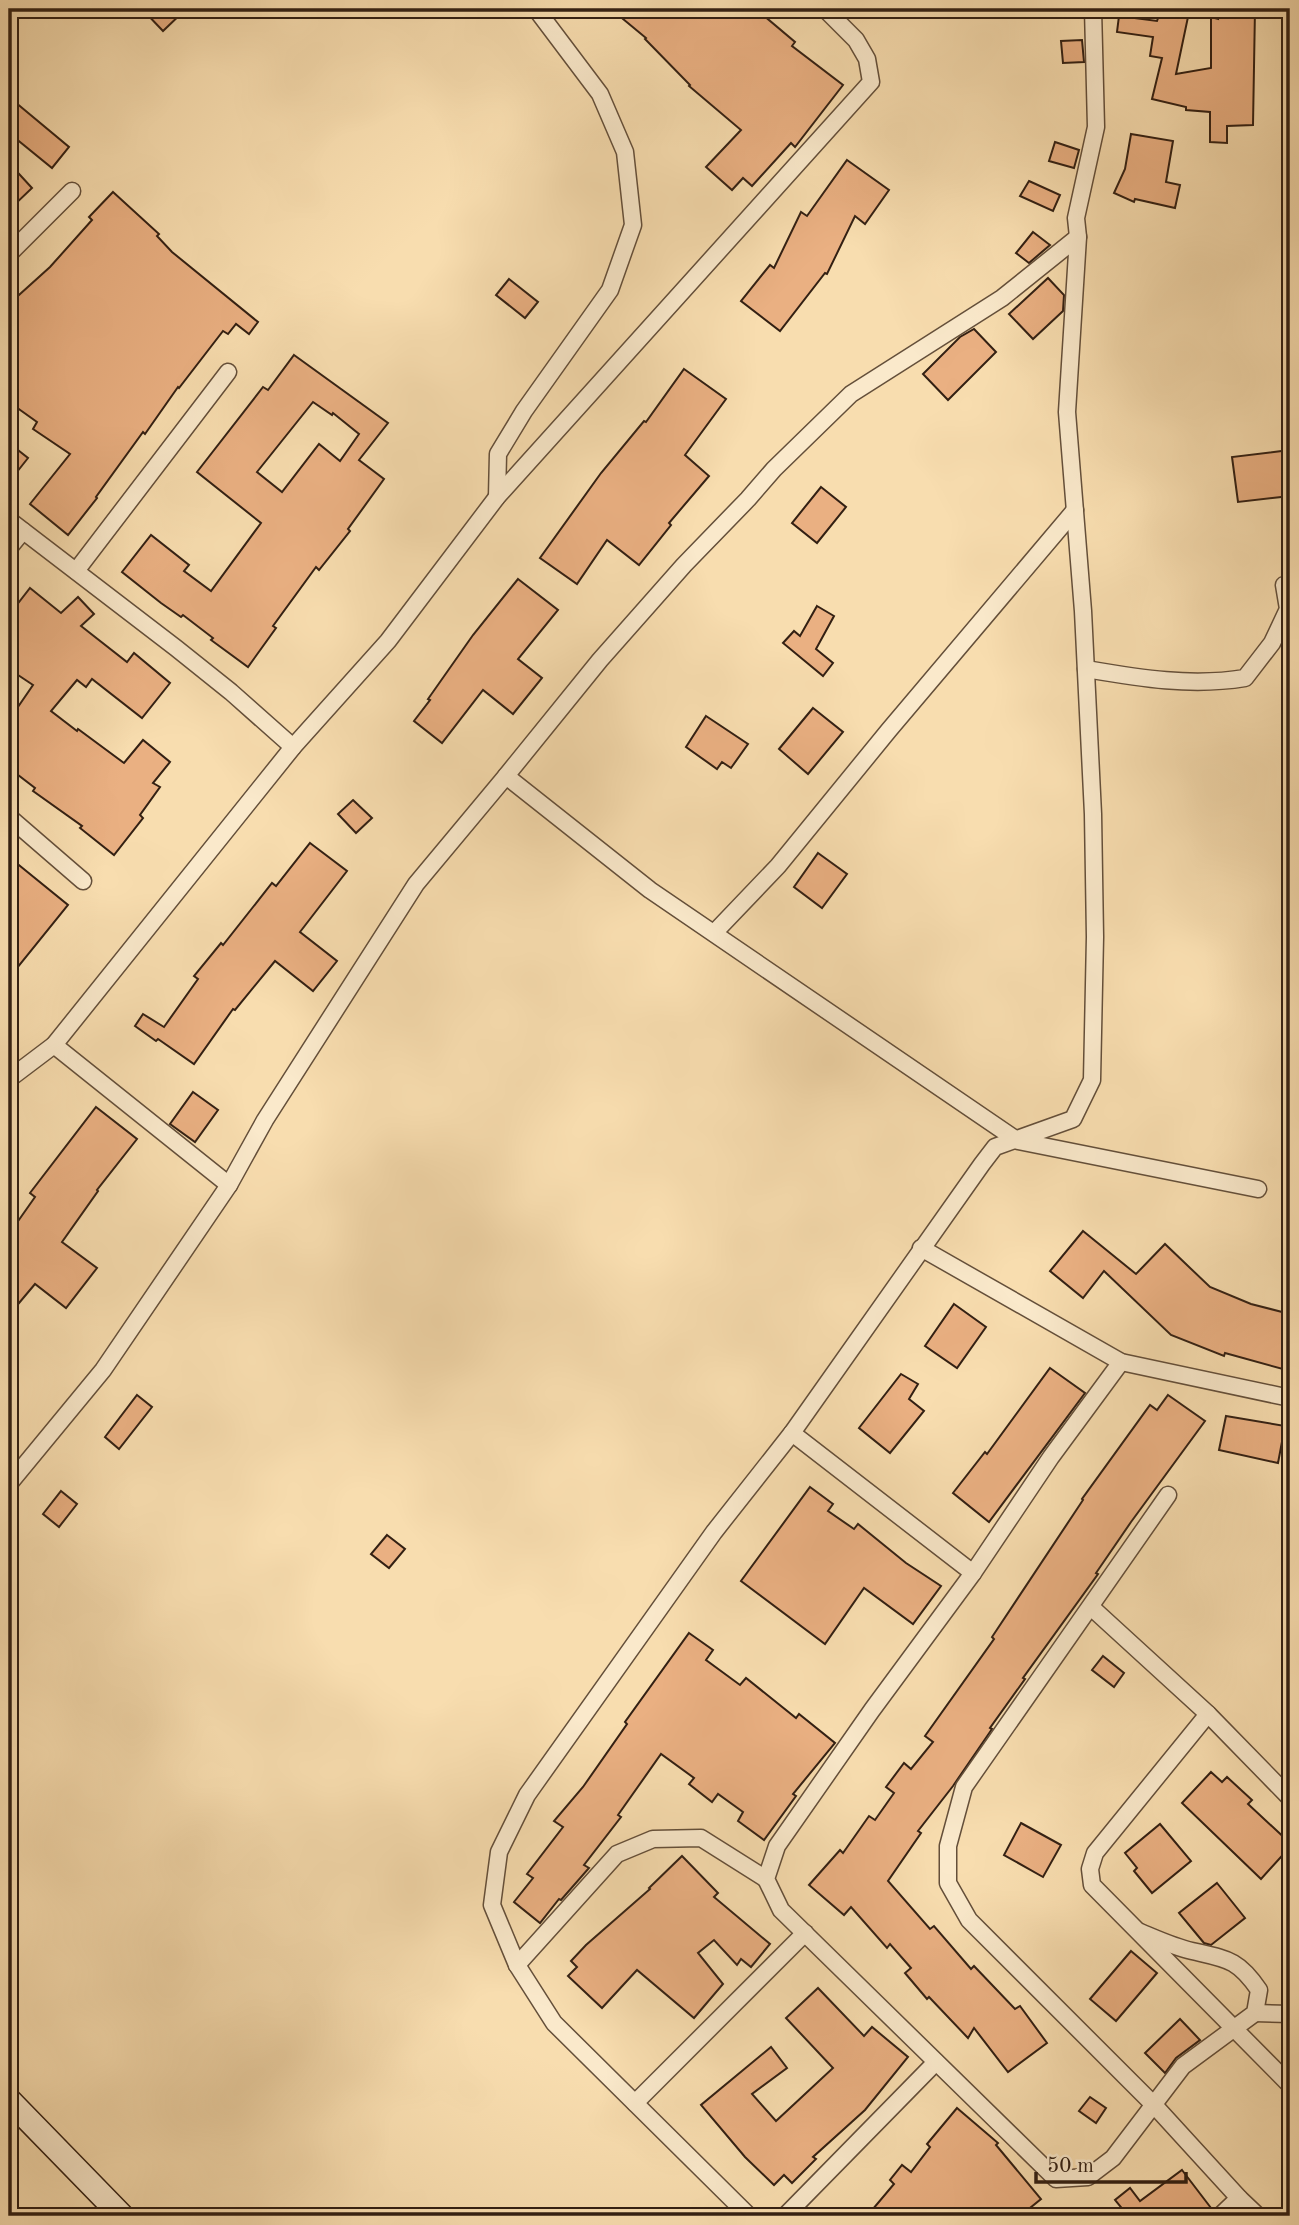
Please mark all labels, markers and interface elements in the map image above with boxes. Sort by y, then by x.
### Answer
scale bar [1036,2141,1187,2185]
text: 50 m [1047,2156,1094,2177]

